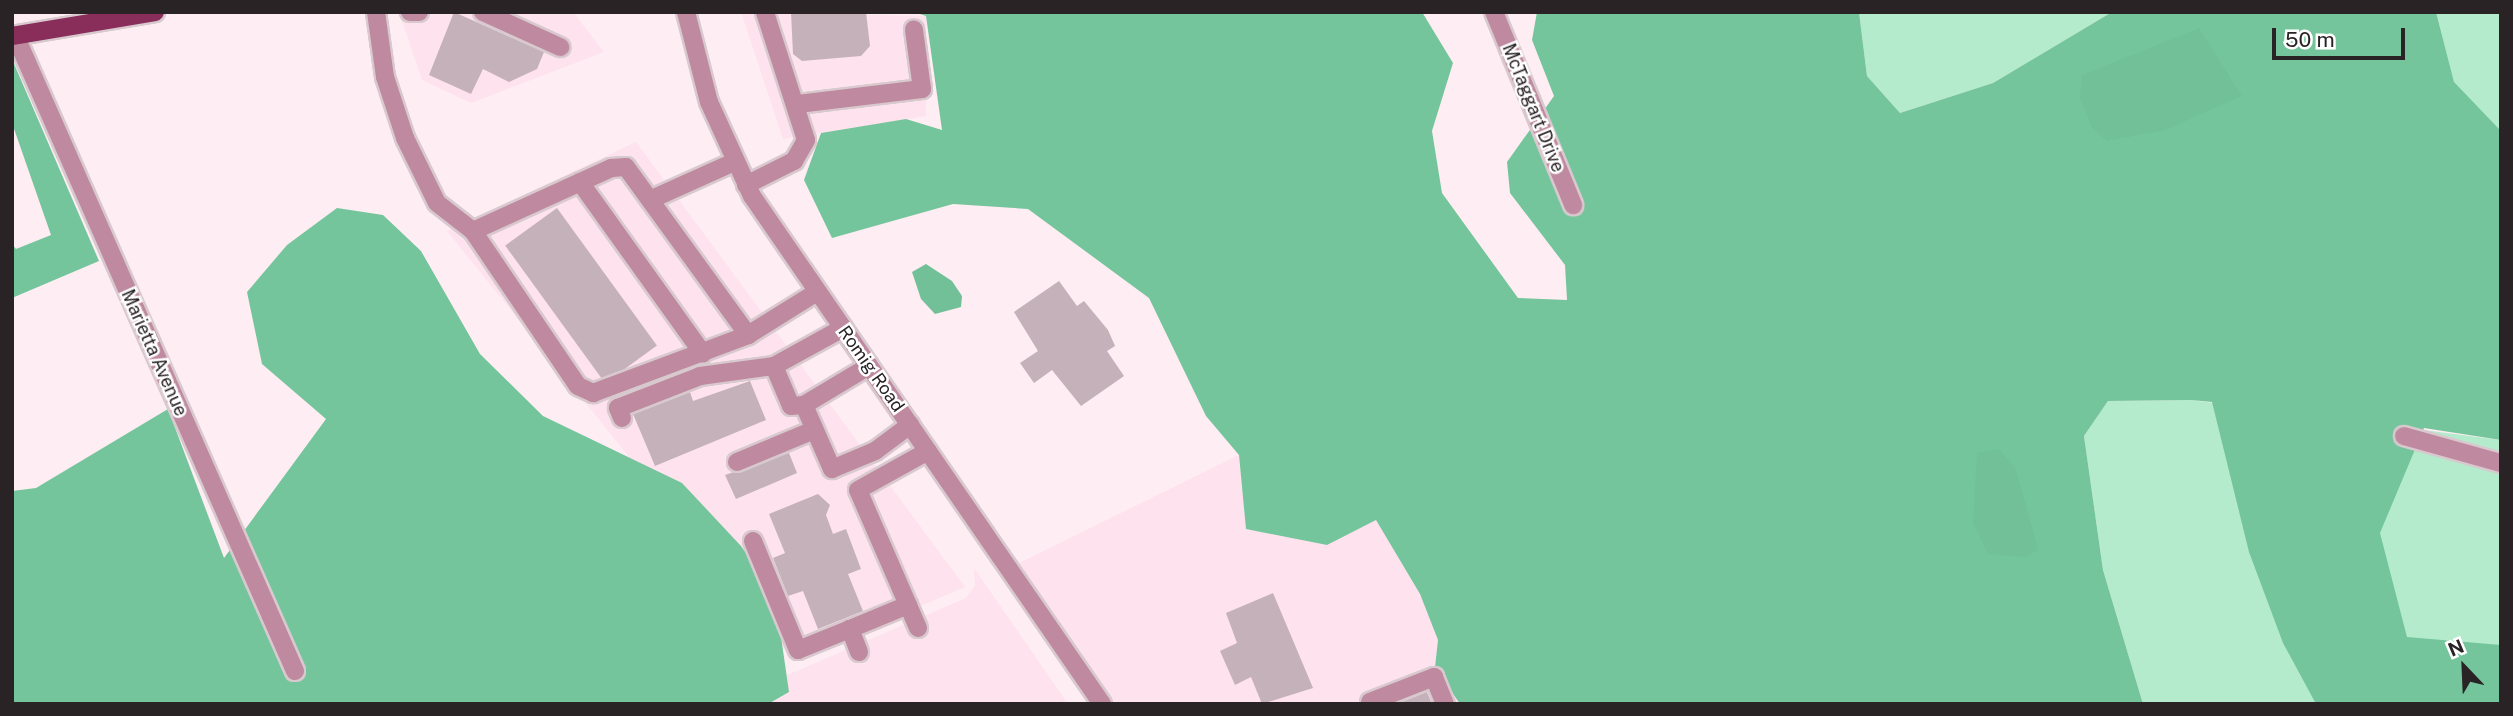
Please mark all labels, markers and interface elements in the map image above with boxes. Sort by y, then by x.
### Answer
scale bar [2275,14,2408,58]
text: 50 m [2285,27,2335,52]
street label: McTaggart Drive [1497,41,1569,175]
street label: Marietta Avenue [116,286,192,420]
street label: Romig Road [833,322,909,416]
north arrow [2429,632,2499,702]
text: N [2445,635,2467,661]

